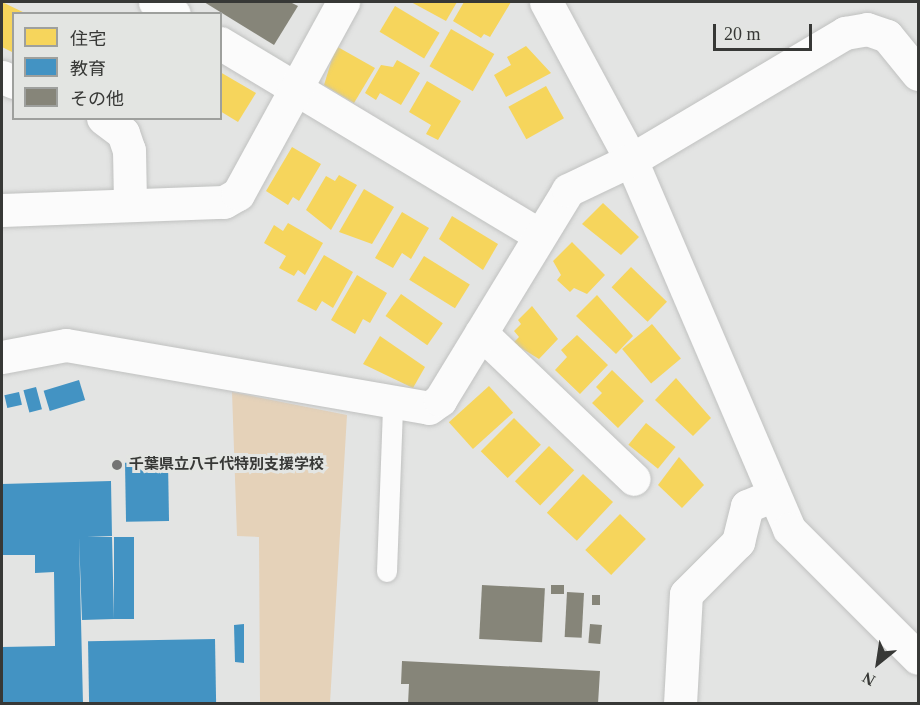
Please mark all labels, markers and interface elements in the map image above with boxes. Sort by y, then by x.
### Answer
legend [12,12,222,120]
scale bar [716,12,815,50]
text: 20 m [724,24,761,44]
text: 住宅 [70,29,106,49]
text: 教育 [70,59,106,79]
text: その他 [70,89,124,109]
place label: 千葉県立八千代特別支援学校 [129,456,324,474]
marker: 千葉県立八千代特別支援学校 [110,458,124,472]
north arrow [848,633,908,693]
text: N [859,669,878,689]

